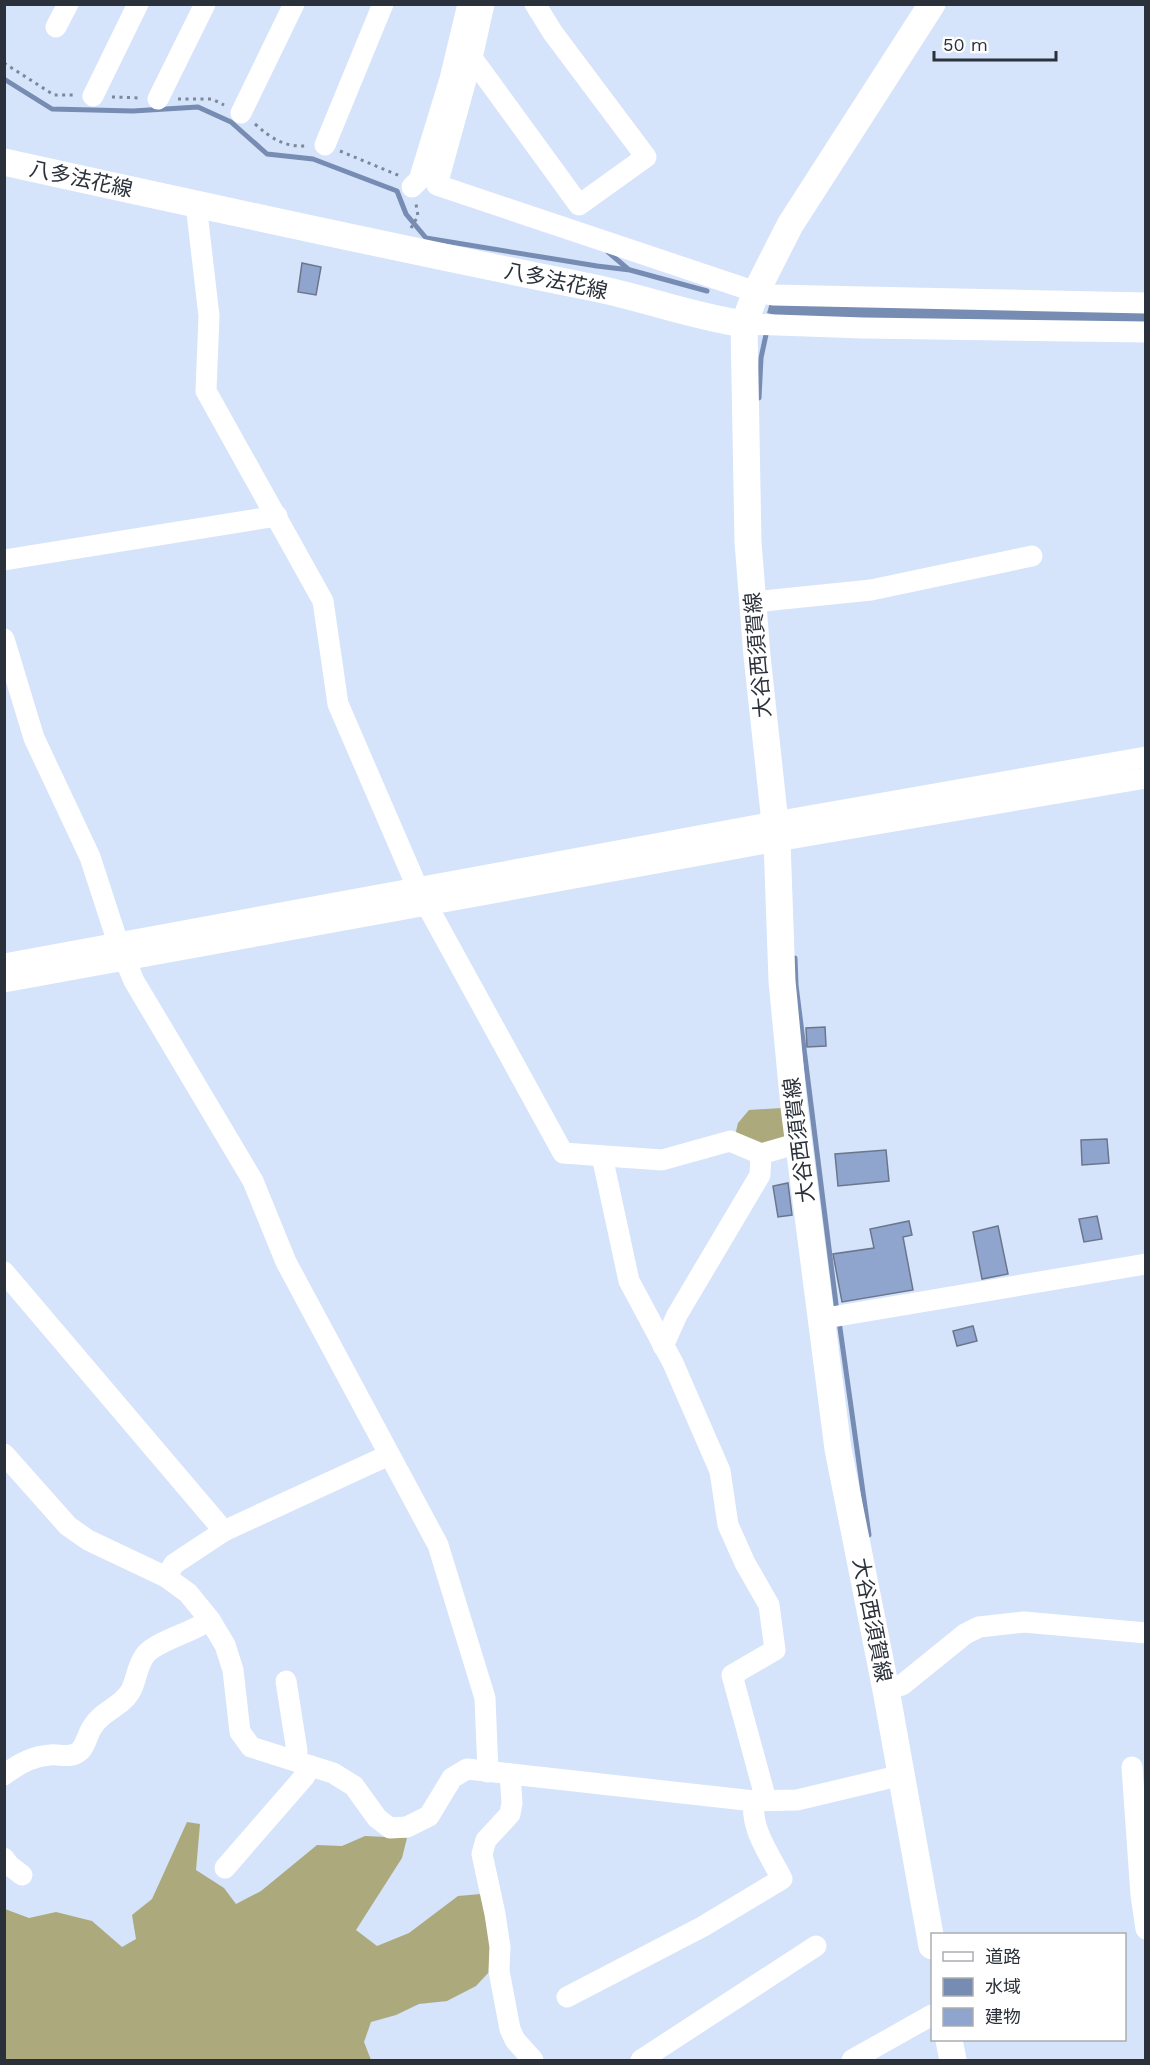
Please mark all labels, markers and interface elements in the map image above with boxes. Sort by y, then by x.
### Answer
scale bar [934,24,1056,62]
text: 50 m [943,34,988,55]
street label: 八多法花線 [27,155,135,202]
street label: 八多法花線 [502,257,610,304]
street label: 大谷西須賀線 [740,591,775,719]
street label: 大谷西須賀線 [778,1076,819,1204]
street label: 大谷西須賀線 [848,1556,897,1684]
legend [931,1933,1126,2041]
text: 道路 [985,1946,1021,1967]
text: 水域 [985,1976,1021,1997]
text: 建物 [985,2006,1021,2027]

